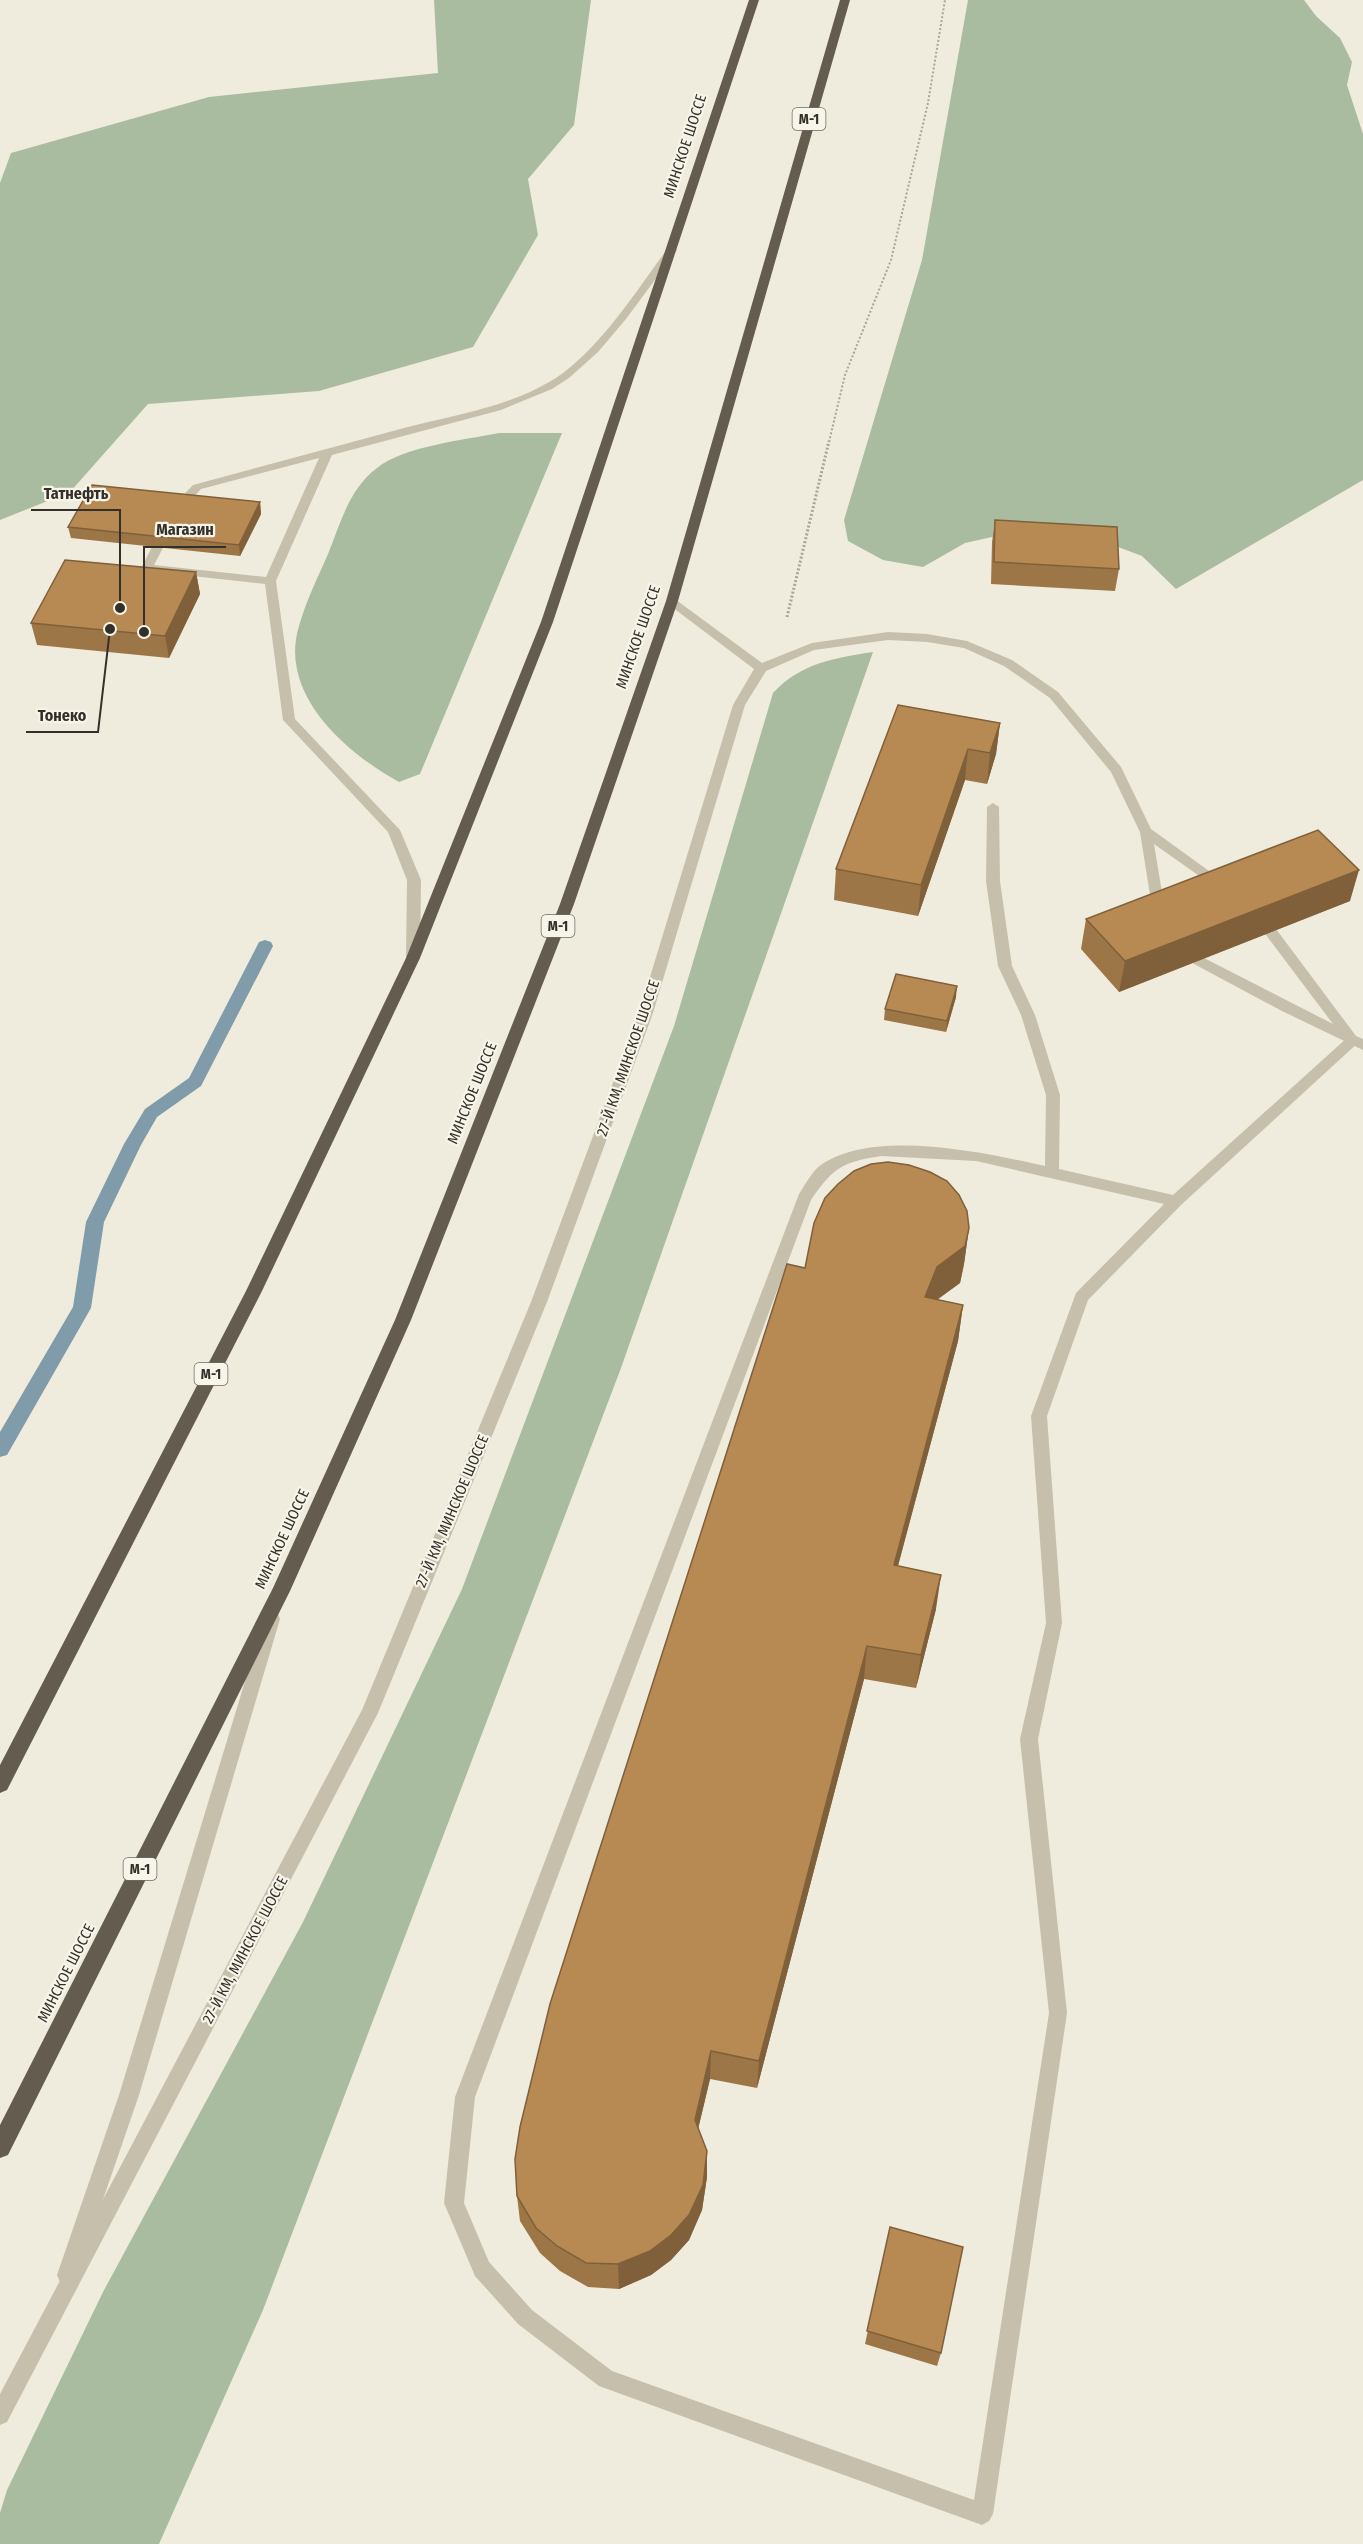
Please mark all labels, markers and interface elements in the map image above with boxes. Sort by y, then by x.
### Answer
street label: МИНСКОЕ ШОССЕ [660,92,710,200]
road number: М-1 [792,108,826,130]
callout: Татнефть [31,476,120,510]
text: Татнефть [44,484,109,503]
callout: Магазин [144,513,226,547]
text: Магазин [156,520,214,539]
street label: МИНСКОЕ ШОССЕ [612,583,664,691]
callout: Тонеко [26,698,98,732]
text: Тонеко [38,706,87,725]
road number: М-1 [542,915,574,937]
street label: 27-Й КМ, МИНСКОЕ ШОССЕ [593,977,663,1139]
street label: МИНСКОЕ ШОССЕ [443,1040,501,1146]
road number: М-1 [194,1363,228,1385]
street label: 27-Й КМ, МИНСКОЕ ШОССЕ [412,1432,492,1590]
street label: МИНСКОЕ ШОССЕ [251,1486,313,1592]
road number: М-1 [124,1858,156,1880]
street label: 27-Й КМ, МИНСКОЕ ШОССЕ [199,1873,291,2027]
street label: МИНСКОЕ ШОССЕ [33,1921,99,2025]

